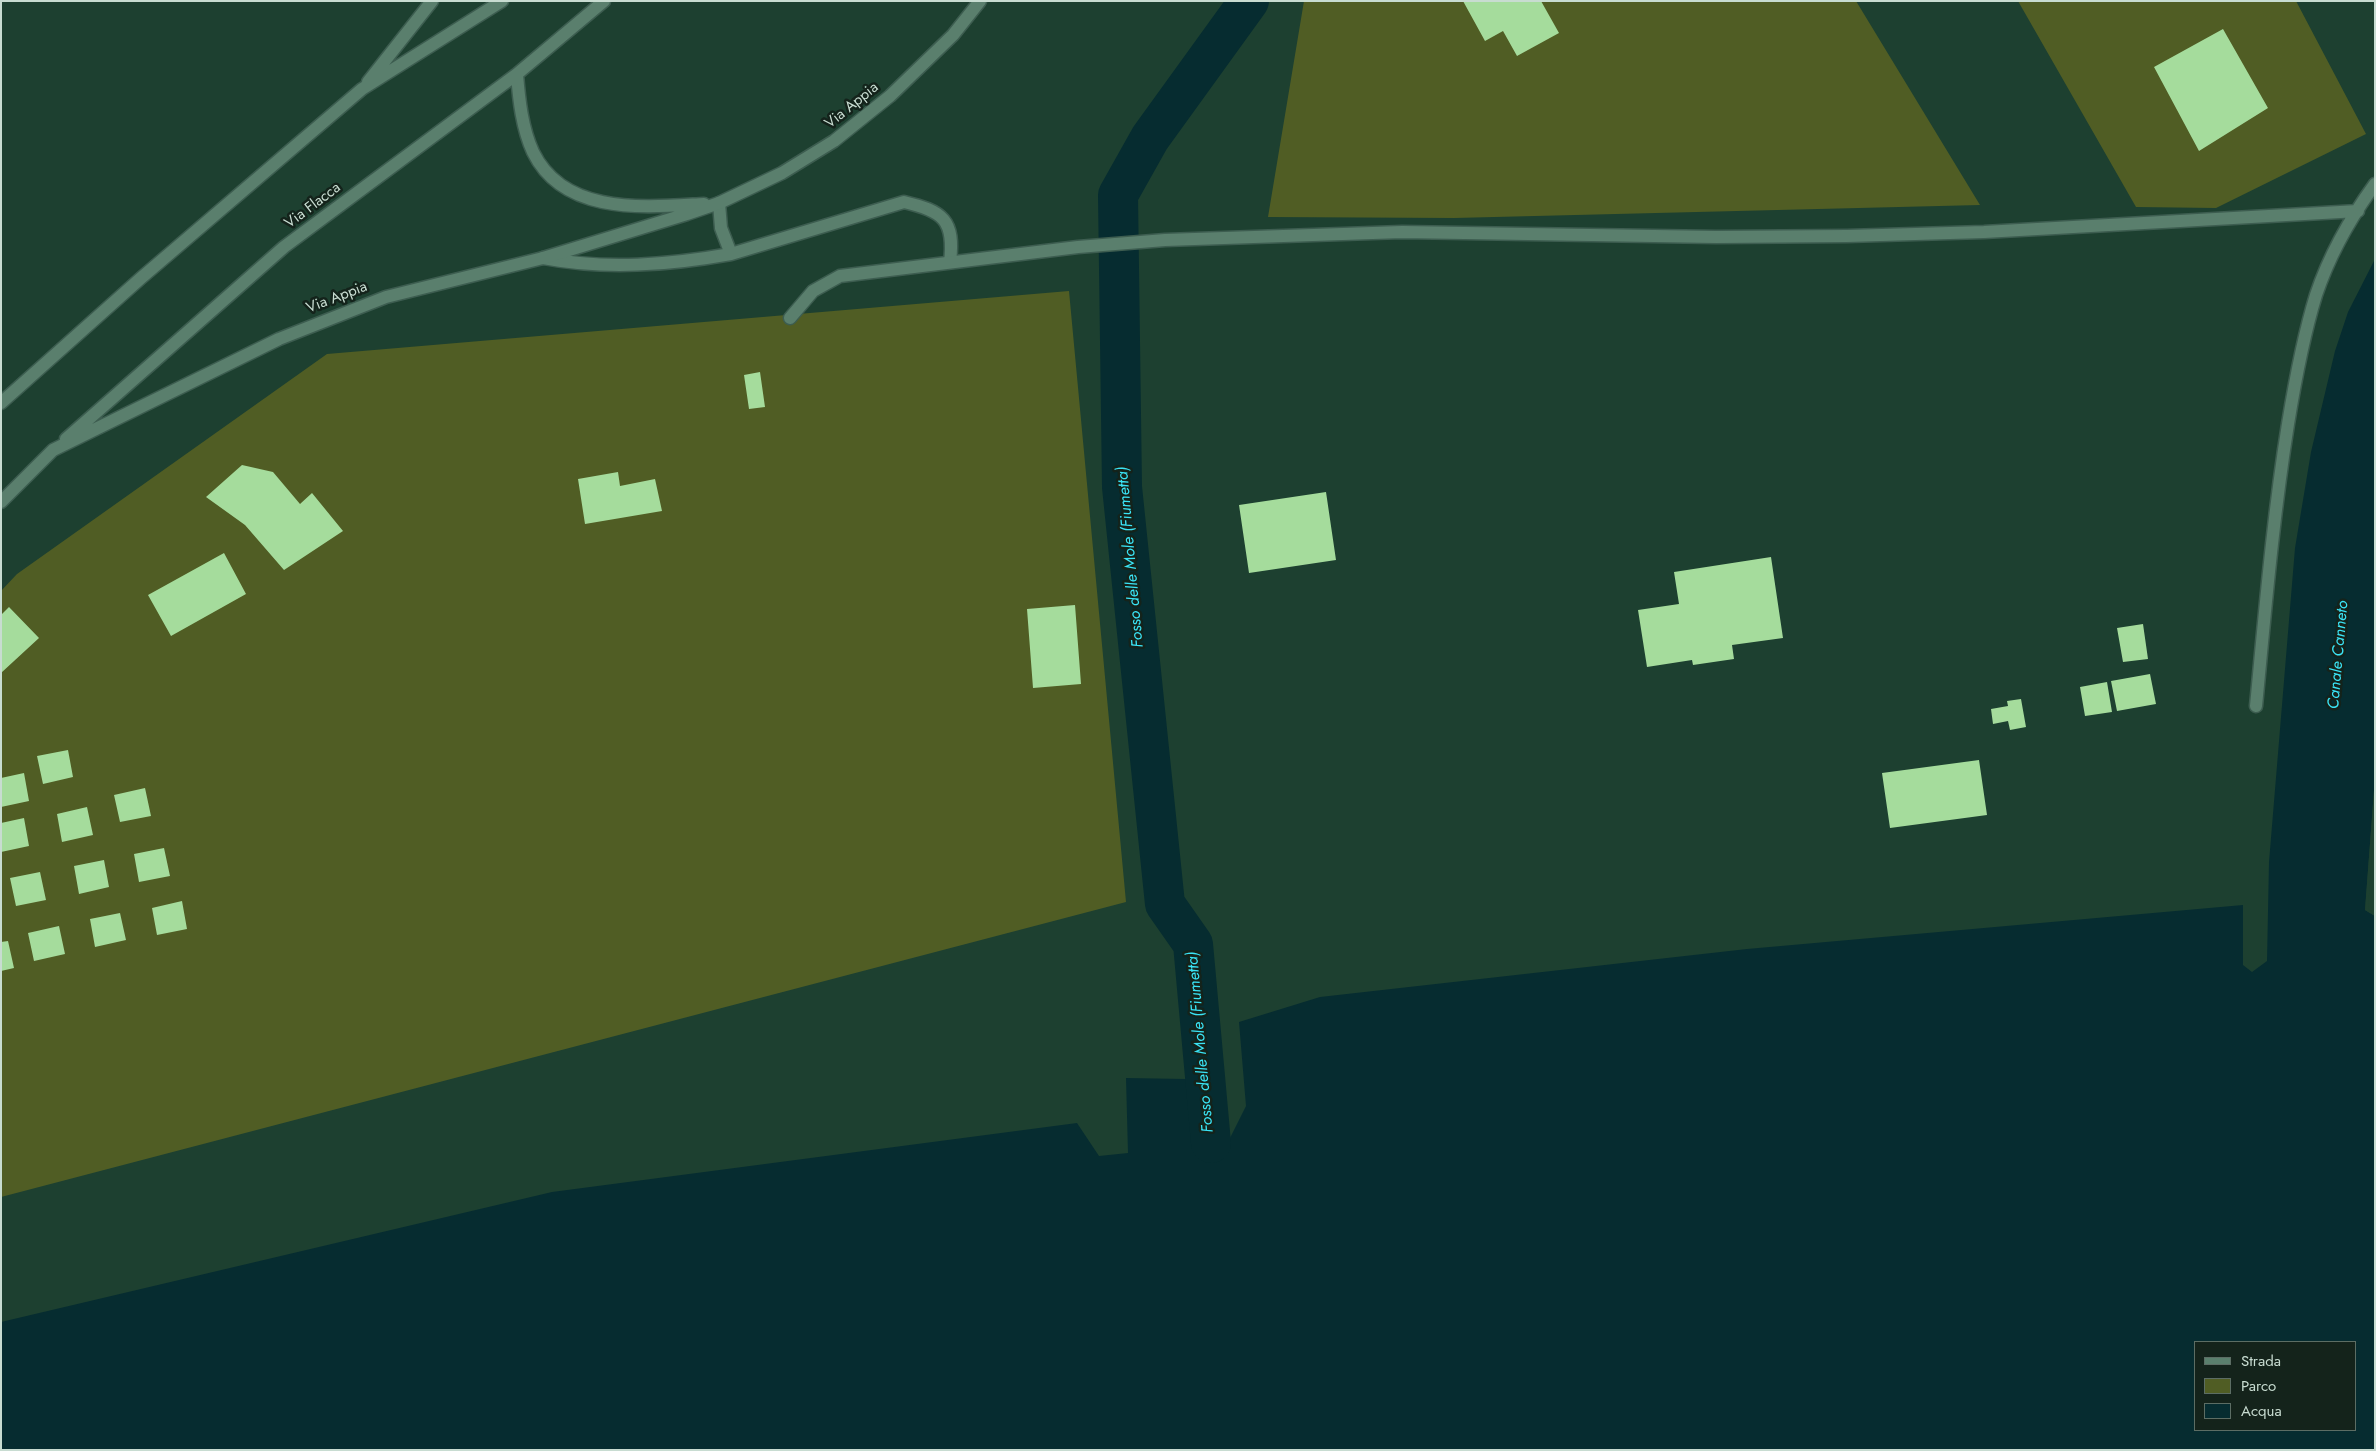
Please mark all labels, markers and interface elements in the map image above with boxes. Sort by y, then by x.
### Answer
street label: Via Appia [822,79,882,133]
street label: Via Flacca [282,179,344,233]
street label: Via Appia [304,278,370,318]
water label: Fosso delle Mole (Fiumetta) [1114,466,1148,648]
water label: Canale Canneto [2325,600,2353,710]
water label: Fosso delle Mole (Fiumetta) [1184,951,1218,1133]
legend [2194,1341,2356,1431]
text: Strada [2241,1350,2281,1372]
text: Parco [2241,1375,2276,1397]
text: Acqua [2241,1400,2282,1422]

